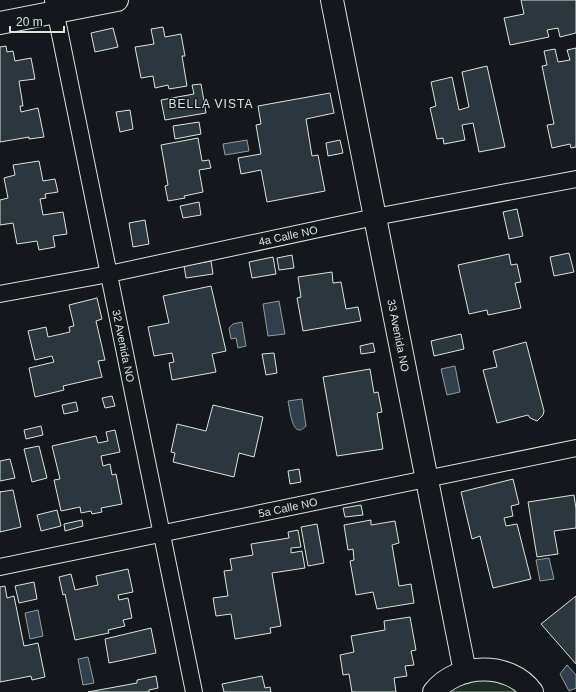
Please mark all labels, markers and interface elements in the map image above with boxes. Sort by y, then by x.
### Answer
scale bar [10,8,64,34]
text: 20 m [16,15,43,29]
district label: BELLA VISTA [169,97,253,111]
street label: 4a Calle NO [258,223,319,248]
street label: 33 Avenida NO [385,298,412,373]
street label: 32 Avenida NO [110,309,137,384]
street label: 5a Calle NO [257,495,319,519]

